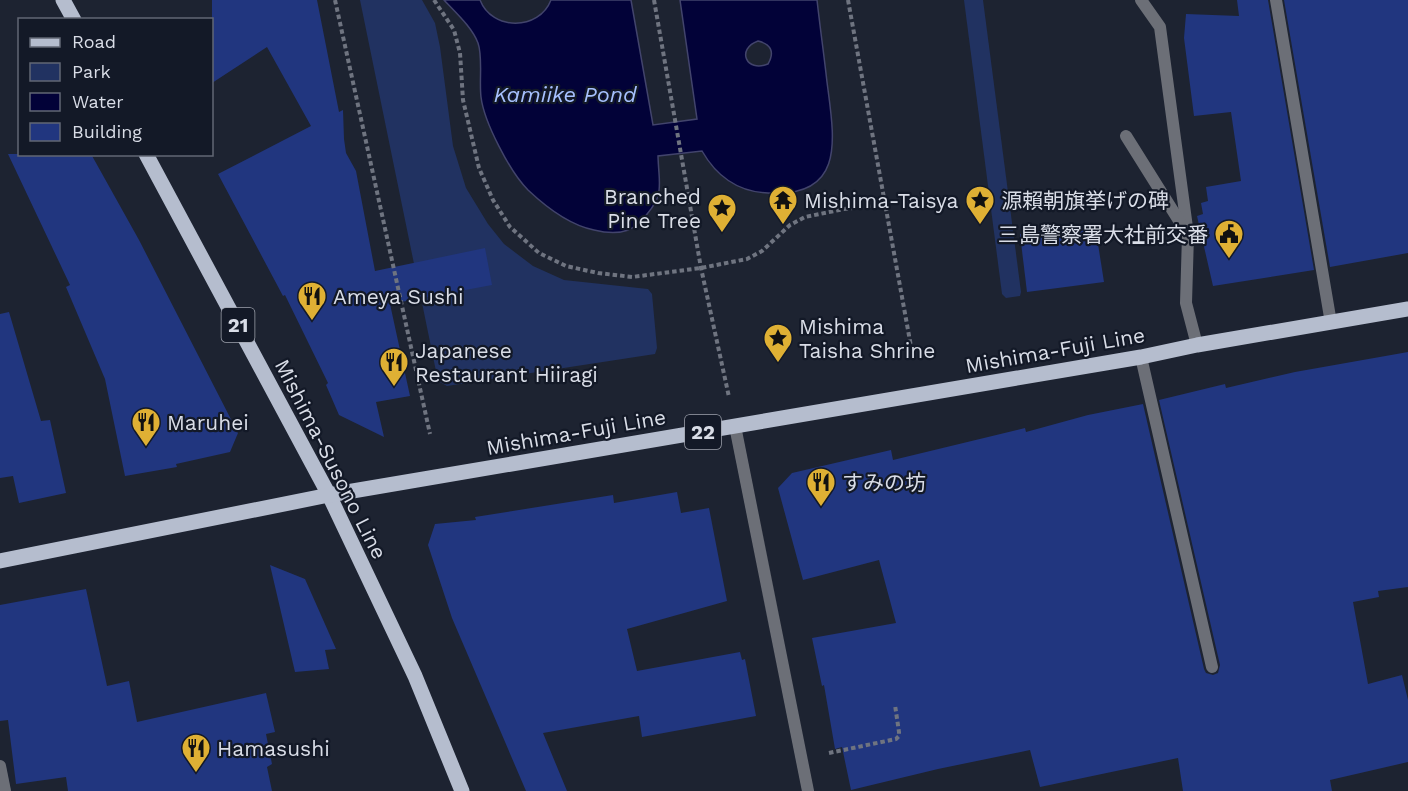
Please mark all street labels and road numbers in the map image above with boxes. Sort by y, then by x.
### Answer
road number: 21 [222,308,254,342]
street label: Mishima-Fuji Line [963,322,1147,378]
street label: Mishima-Susono Line [270,355,392,563]
street label: Mishima-Fuji Line [484,404,668,460]
road number: 22 [685,415,721,449]

